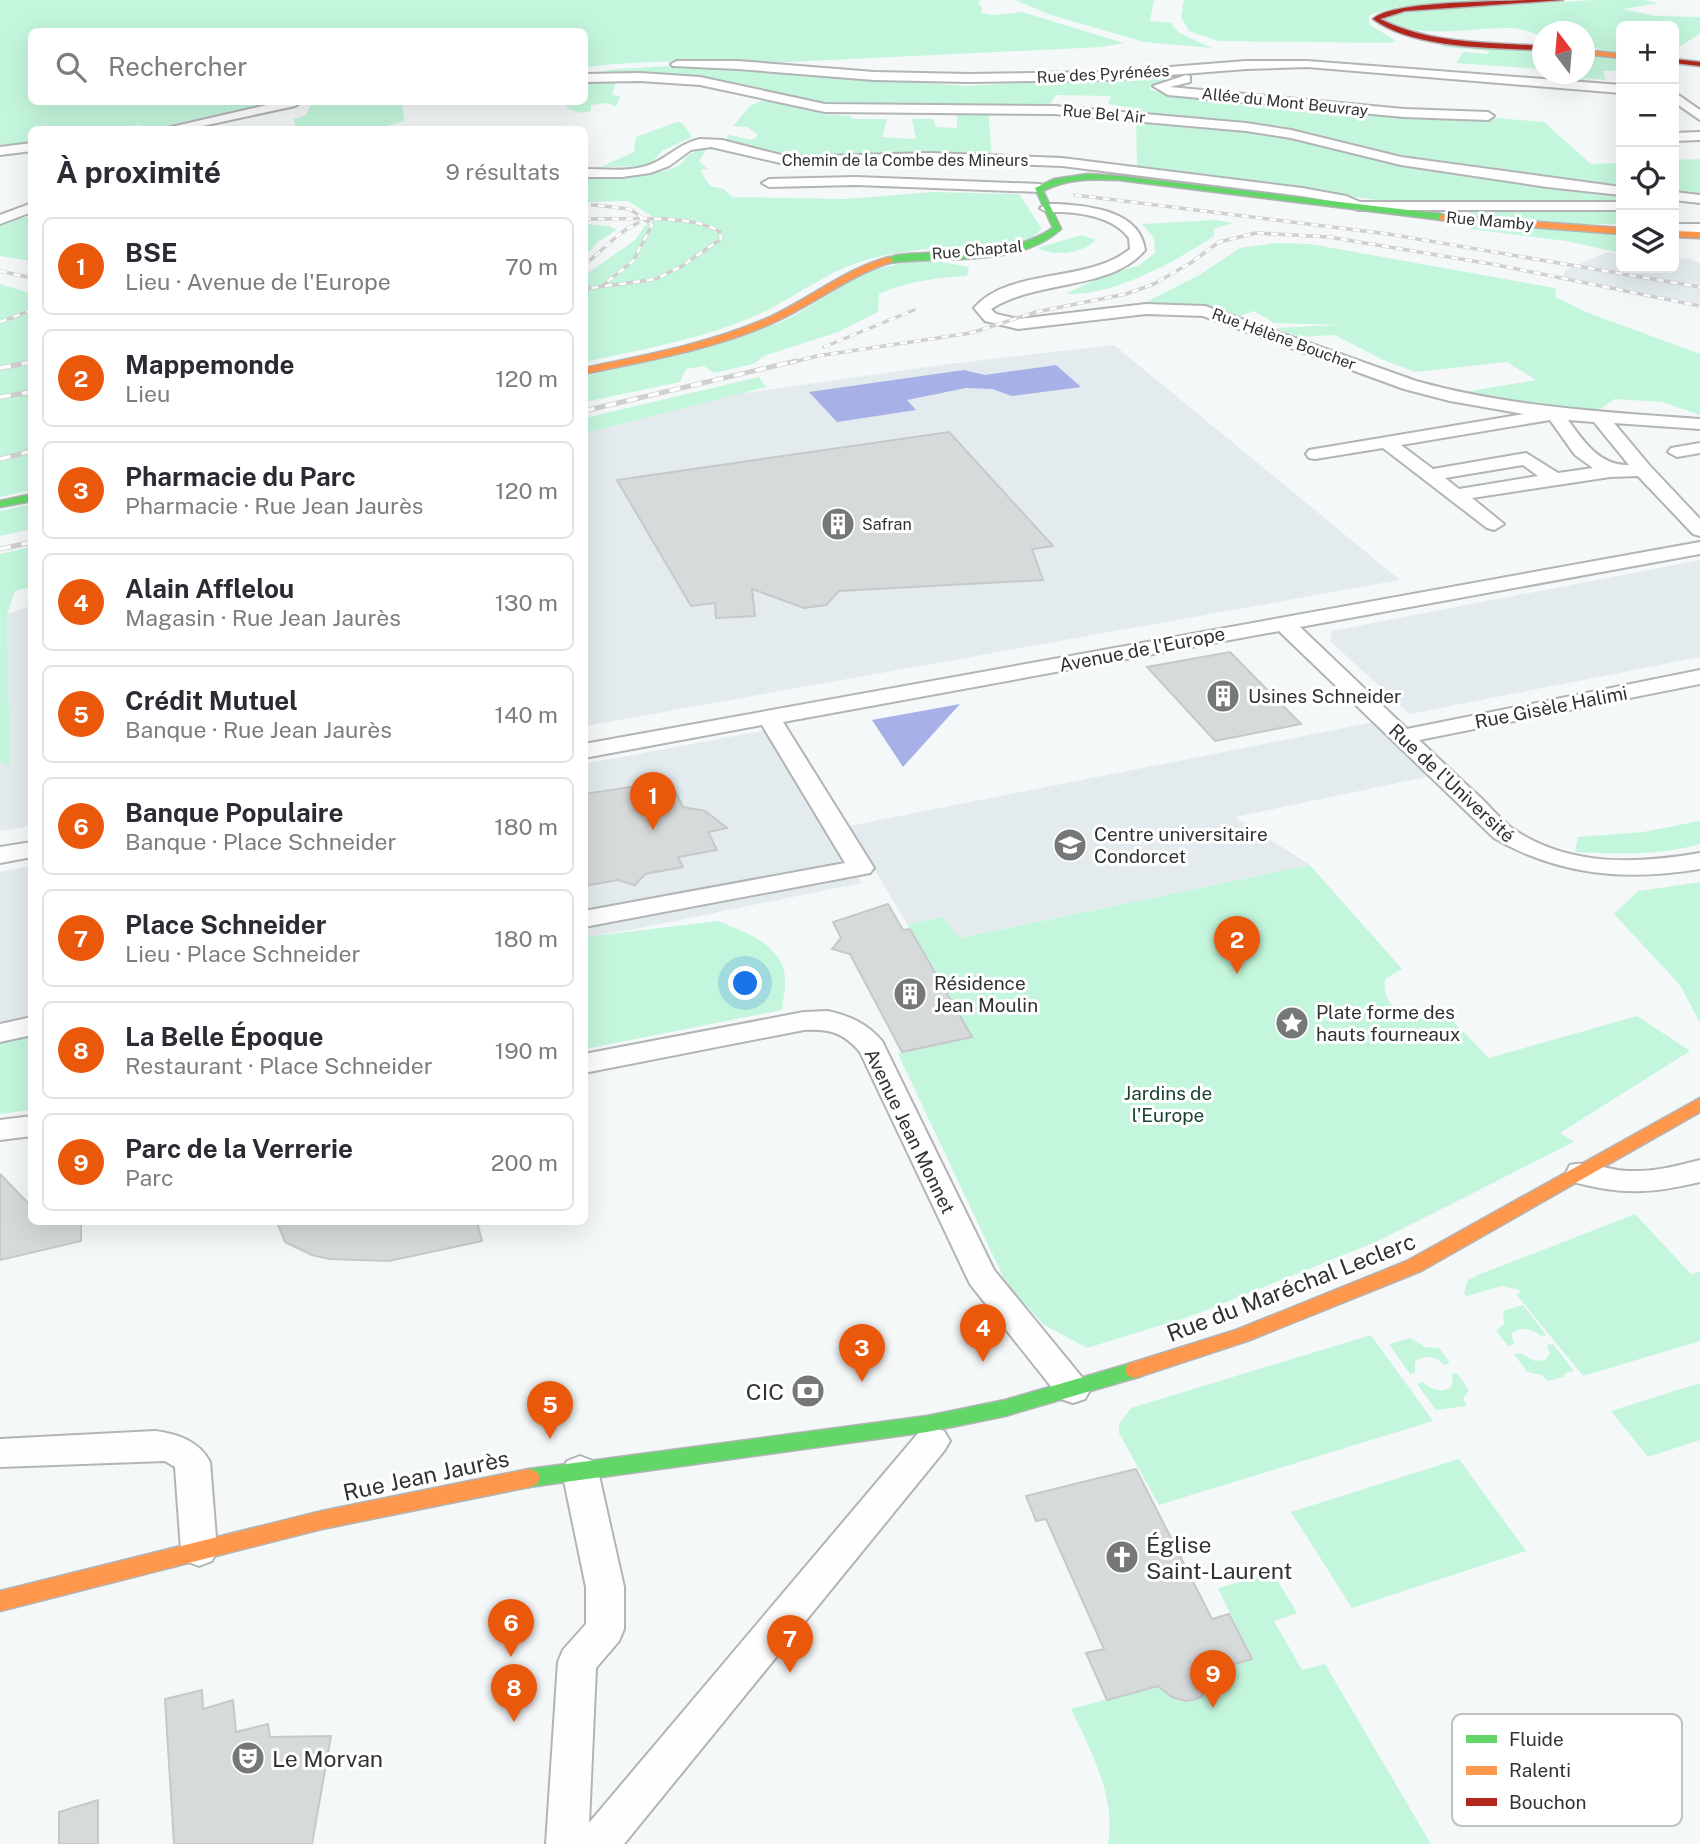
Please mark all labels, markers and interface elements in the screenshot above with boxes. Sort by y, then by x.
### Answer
north arrow [1532,21,1595,84]
map controls [1616,21,1679,273]
button: + [1616,21,1679,84]
search box [28,28,588,105]
icon: search [52,48,90,86]
text: Rechercher [108,51,247,82]
street label: Rue des Pyrénées [1036,61,1170,87]
street label: Allée du Mont Beuvray [1201,84,1370,120]
button: − [1616,84,1679,147]
street label: Rue Bel Air [1062,101,1146,127]
button: locate [1616,147,1679,210]
street label: Chemin de la Combe des Mineurs [782,151,1028,170]
text: À proximité [56,154,221,190]
text: 9 résultats [445,158,560,185]
street label: Rue Mamby [1446,208,1535,234]
button: layers [1616,210,1679,273]
text: BSE [125,237,177,268]
street label: Rue Chaptal [931,237,1023,263]
text: 1 [76,253,86,280]
text: 70 m [505,253,558,280]
text: Lieu · Avenue de l'Europe [125,268,391,295]
street label: Rue Hélène Boucher [1209,304,1359,374]
text: Mappemonde [125,349,295,380]
text: 2 [74,365,88,392]
text: 120 m [495,365,558,392]
text: Lieu [125,380,170,407]
text: Pharmacie du Parc [125,461,356,492]
text: 3 [73,477,89,504]
text: 120 m [495,477,558,504]
text: Pharmacie · Rue Jean Jaurès [125,492,424,519]
building icon: Safran [819,505,857,543]
place label: Safran [862,515,912,534]
text: Alain Afflelou [125,573,294,604]
text: 4 [73,589,89,616]
text: 130 m [495,589,558,616]
text: Magasin · Rue Jean Jaurès [125,604,401,631]
street label: Avenue de l'Europe [1057,622,1227,676]
building icon: Usines Schneider [1204,677,1242,715]
street label: Rue Gisèle Halimi [1473,681,1629,733]
text: Crédit Mutuel [125,685,298,716]
place label: Usines Schneider [1248,685,1401,707]
text: 5 [73,701,89,728]
text: 140 m [495,701,558,728]
text: Banque · Rue Jean Jaurès [125,716,392,743]
street label: Rue de l'Université [1385,719,1519,847]
pin: 1 [630,772,676,830]
text: Banque Populaire [125,797,344,828]
text: 6 [73,813,89,840]
text: 180 m [494,813,558,840]
place label: Centre universitaire Condorcet [1094,823,1268,867]
school or university icon: Centre universitaire Condorcet [1051,826,1089,864]
text: Banque · Place Schneider [125,828,397,855]
text: Place Schneider [125,909,326,940]
pin: 2 [1214,916,1260,974]
text: 7 [74,925,88,952]
text: 180 m [494,925,558,952]
text: Lieu · Place Schneider [125,940,360,967]
your location [728,966,762,1000]
place label: Résidence Jean Moulin [934,972,1038,1016]
building icon: Résidence Jean Moulin [891,975,929,1013]
place label: Plate forme des hauts fourneaux [1316,1001,1461,1045]
place icon: Plate forme des hauts fourneaux [1273,1004,1311,1042]
text: La Belle Époque [125,1021,323,1052]
text: 8 [73,1037,89,1064]
text: 190 m [495,1037,558,1064]
street label: Avenue Jean Monnet [860,1045,960,1217]
text: Restaurant · Place Schneider [125,1052,433,1079]
park label: Jardins de l'Europe [1124,1082,1212,1126]
text: Parc de la Verrerie [125,1133,353,1164]
text: 9 [73,1149,89,1176]
text: 200 m [491,1149,558,1176]
text: Parc [125,1164,173,1191]
street label: Rue du Maréchal Leclerc [1163,1227,1419,1347]
pin: 4 [960,1304,1006,1362]
pin: 3 [839,1324,885,1382]
bank icon: CIC [789,1372,827,1410]
place label: CIC [746,1378,784,1405]
pin: 5 [527,1381,573,1439]
street label: Rue Jean Jaurès [340,1444,512,1506]
place label: Église Saint-Laurent [1146,1531,1292,1584]
church icon: Église Saint-Laurent [1103,1538,1141,1576]
pin: 6 [488,1599,534,1657]
pin: 7 [767,1615,813,1673]
pin: 9 [1190,1650,1236,1708]
pin: 8 [491,1664,537,1722]
legend [1452,1714,1682,1826]
text: Fluide [1509,1728,1564,1750]
theatre icon: Le Morvan [229,1739,267,1777]
place label: Le Morvan [272,1745,383,1772]
text: Ralenti [1509,1759,1571,1781]
text: Bouchon [1509,1791,1586,1813]

